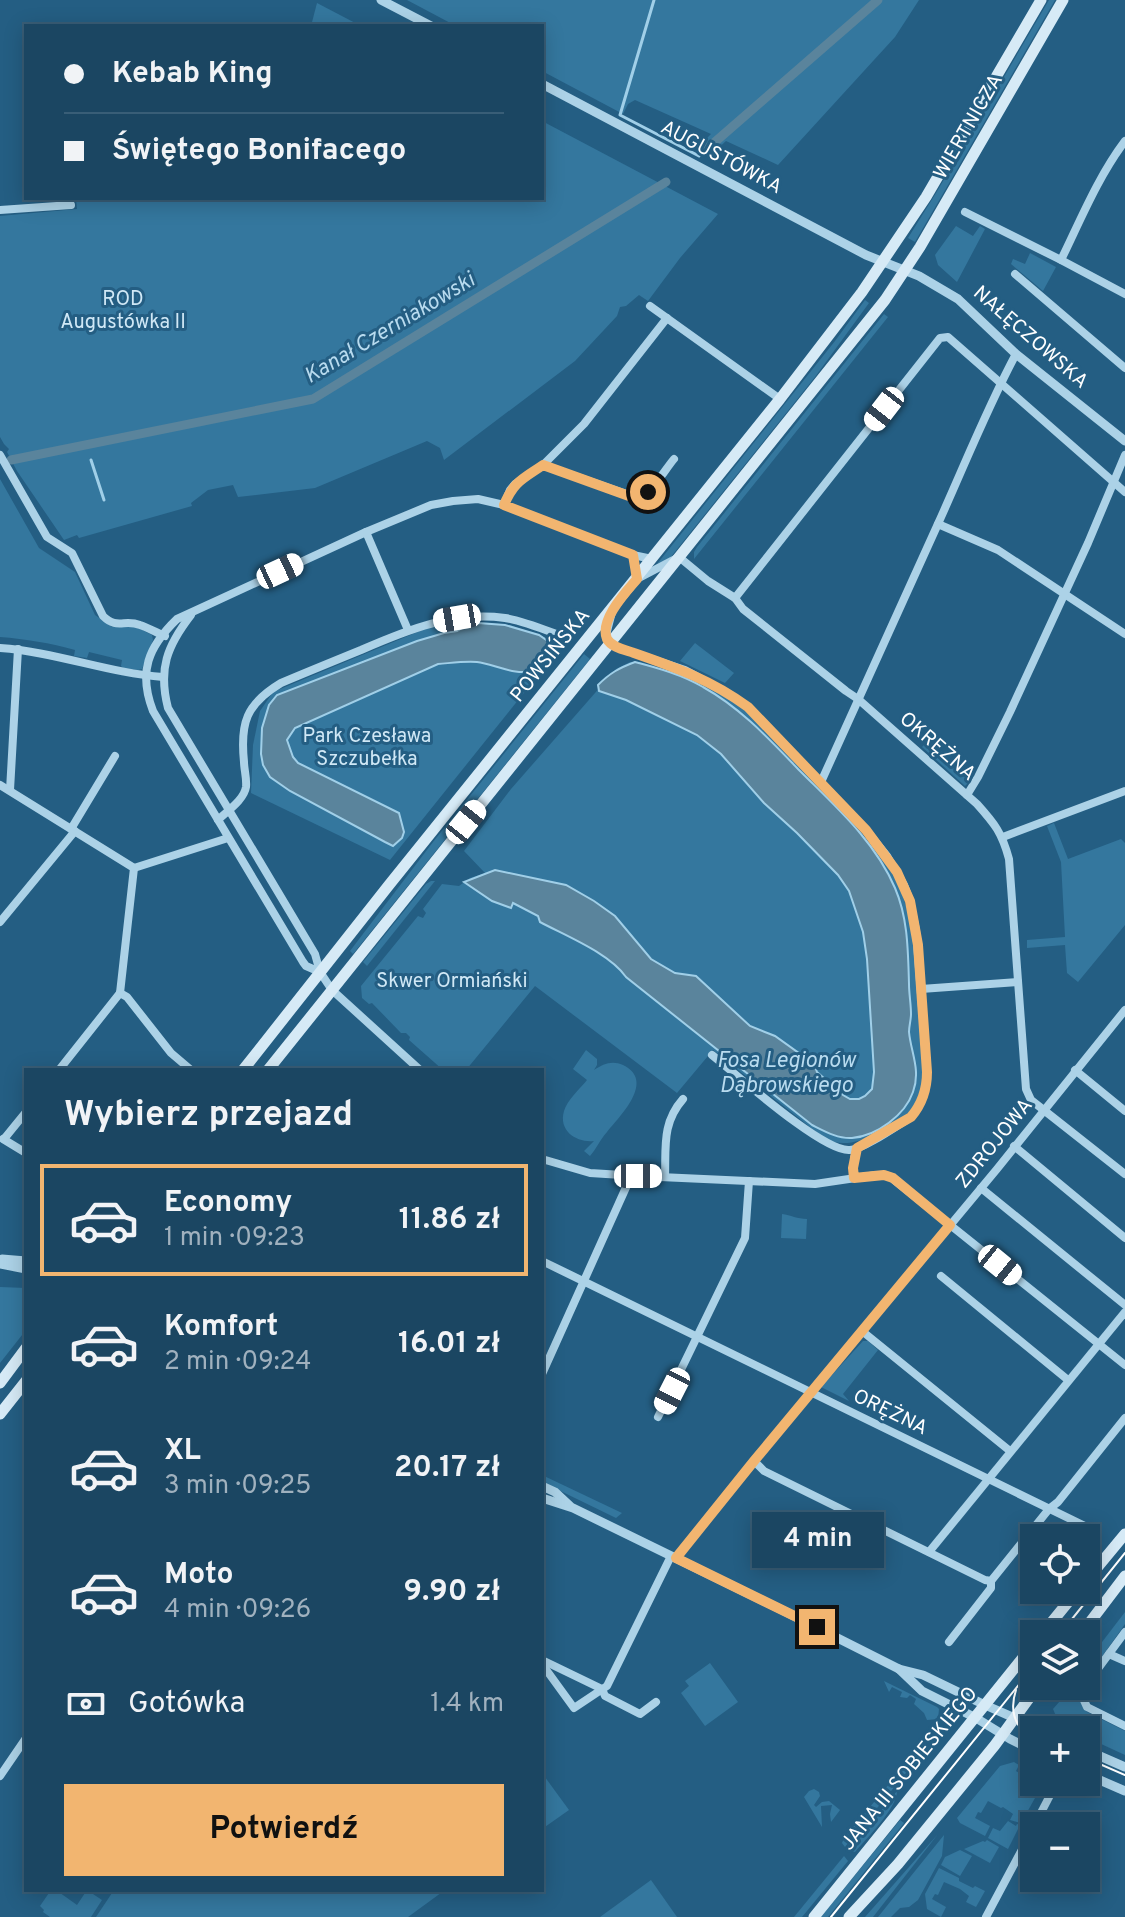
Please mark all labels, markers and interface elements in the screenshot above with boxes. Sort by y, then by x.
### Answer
text: Kebab King [112,56,273,93]
street label: WIERTNICZA [928,70,1010,184]
street label: AUGUSTÓWKA [656,113,787,201]
text: Świętego Bonifacego [112,133,406,170]
water label: Kanał Czerniakowski [300,267,482,391]
street label: NAŁĘCZOWSKA [967,281,1093,395]
park label: ROD Augustówka II [60,287,186,336]
car [860,383,908,435]
route start [630,474,666,510]
car [253,550,307,592]
car [431,602,483,634]
street label: POWSIŃSKA [504,602,597,708]
street label: OKRĘŻNA [893,706,981,787]
park label: Park Czesława Szczubełka [303,724,431,773]
car [442,796,490,848]
park label: Skwer Ormiański [376,969,528,995]
water label: Fosa Legionów Dąbrowskiego [717,1048,857,1100]
text: Wybierz przejazd [64,1093,353,1139]
street label: ZDROJOWA [951,1094,1039,1194]
car [614,1164,662,1188]
icon: car [68,1184,140,1256]
text: Economy [164,1185,292,1222]
text: 11.86 zł [399,1202,500,1239]
text: 1 min · 09:23 [164,1222,305,1255]
car [974,1241,1026,1289]
icon: car [68,1308,140,1380]
text: Komfort [164,1309,278,1346]
text: 16.01 zł [398,1326,500,1363]
text: 2 min · 09:24 [164,1346,311,1379]
car [650,1364,694,1418]
street label: ORĘŻNA [848,1383,932,1442]
icon: car [68,1432,140,1504]
text: XL [164,1433,201,1470]
text: 20.17 zł [394,1450,500,1487]
text: 3 min · 09:25 [164,1470,311,1503]
callout: 4 min [751,1511,883,1567]
text: 4 min [784,1523,852,1556]
map controls [1020,1524,1100,1892]
button: locate [1020,1524,1100,1604]
icon: car [68,1556,140,1628]
text: Moto [164,1557,234,1594]
text: 9.90 zł [403,1574,500,1611]
text: 4 min · 09:26 [164,1594,311,1627]
route end [799,1609,835,1645]
button: layers [1020,1620,1100,1700]
icon: cash [64,1682,108,1726]
street label: JANA III SOBIESKIEGO [836,1682,984,1856]
text: Gotówka [128,1686,245,1723]
text: 1.4 km [430,1688,504,1721]
button: + [1020,1716,1100,1796]
button: Potwierdź [64,1784,504,1876]
button: − [1020,1812,1100,1892]

